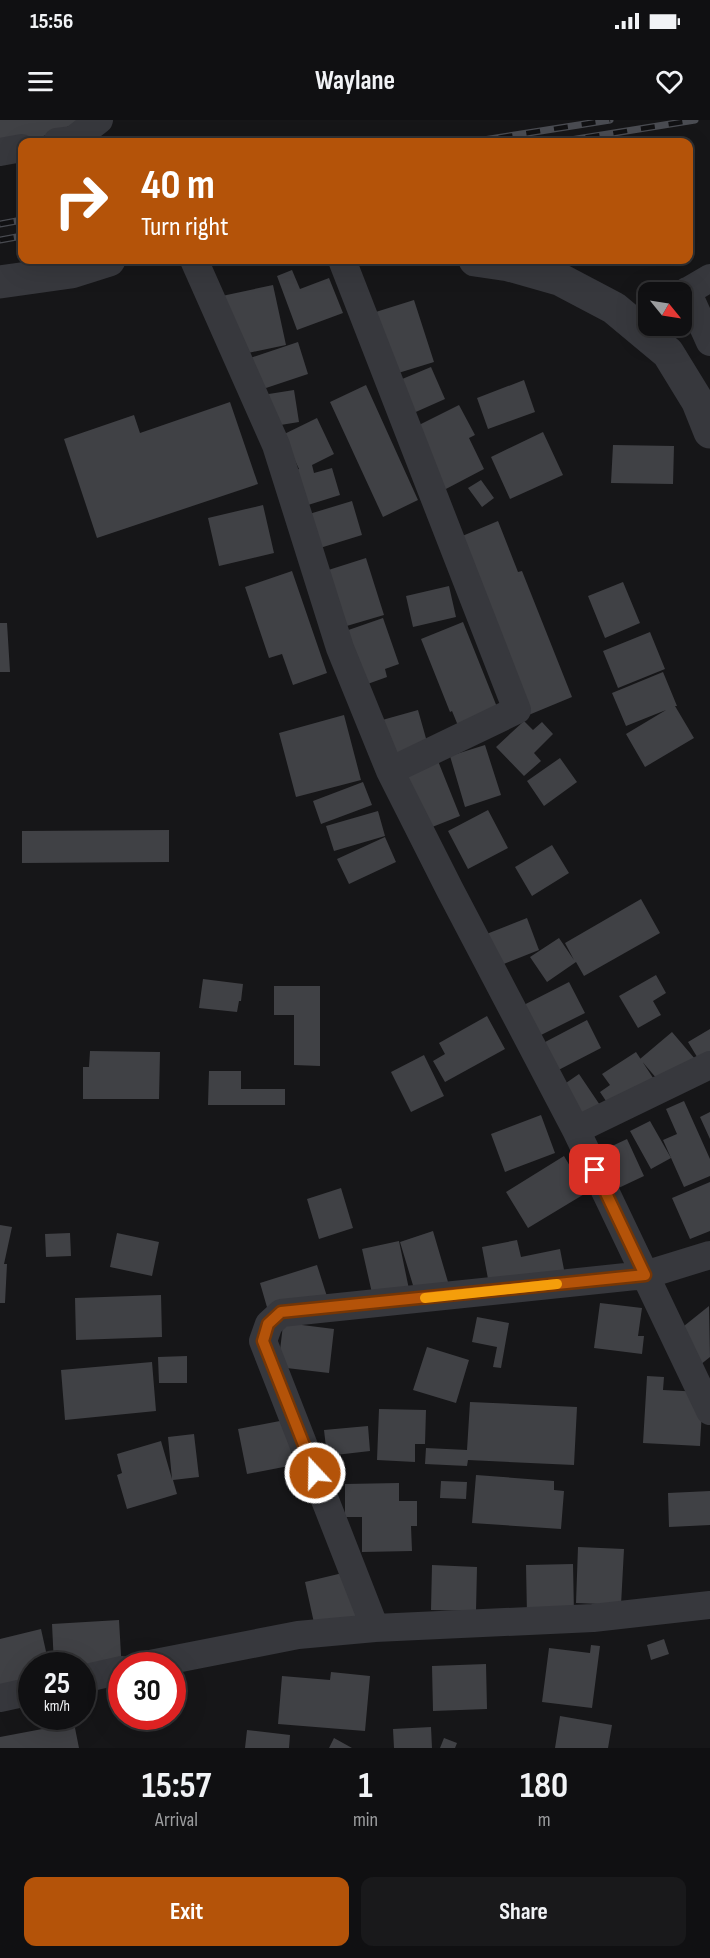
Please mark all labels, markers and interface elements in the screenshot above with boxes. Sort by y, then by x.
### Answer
text: 15:56 [30,8,73,35]
icon: menu [24,65,57,98]
text: Waylane [315,65,395,97]
icon: heart [653,65,686,98]
text: 40 m [141,160,215,211]
icon: right [42,162,120,240]
text: Turn right [141,211,228,243]
north arrow [638,282,692,336]
map controls [638,282,692,336]
pin [569,1144,620,1195]
icon: arrive [578,1153,611,1186]
position arrow [283,1441,347,1505]
speed limit sign: 30 [108,1652,186,1730]
text: 25 [44,1666,70,1702]
text: km/h [44,1697,70,1716]
text: 15:57 [142,1765,211,1808]
text: 1 [359,1765,373,1808]
text: 180 [520,1765,568,1808]
text: Arrival [155,1808,198,1832]
text: min [353,1808,378,1832]
text: m [538,1808,551,1832]
button: Exit [24,1877,349,1946]
button: Share [361,1877,686,1946]

